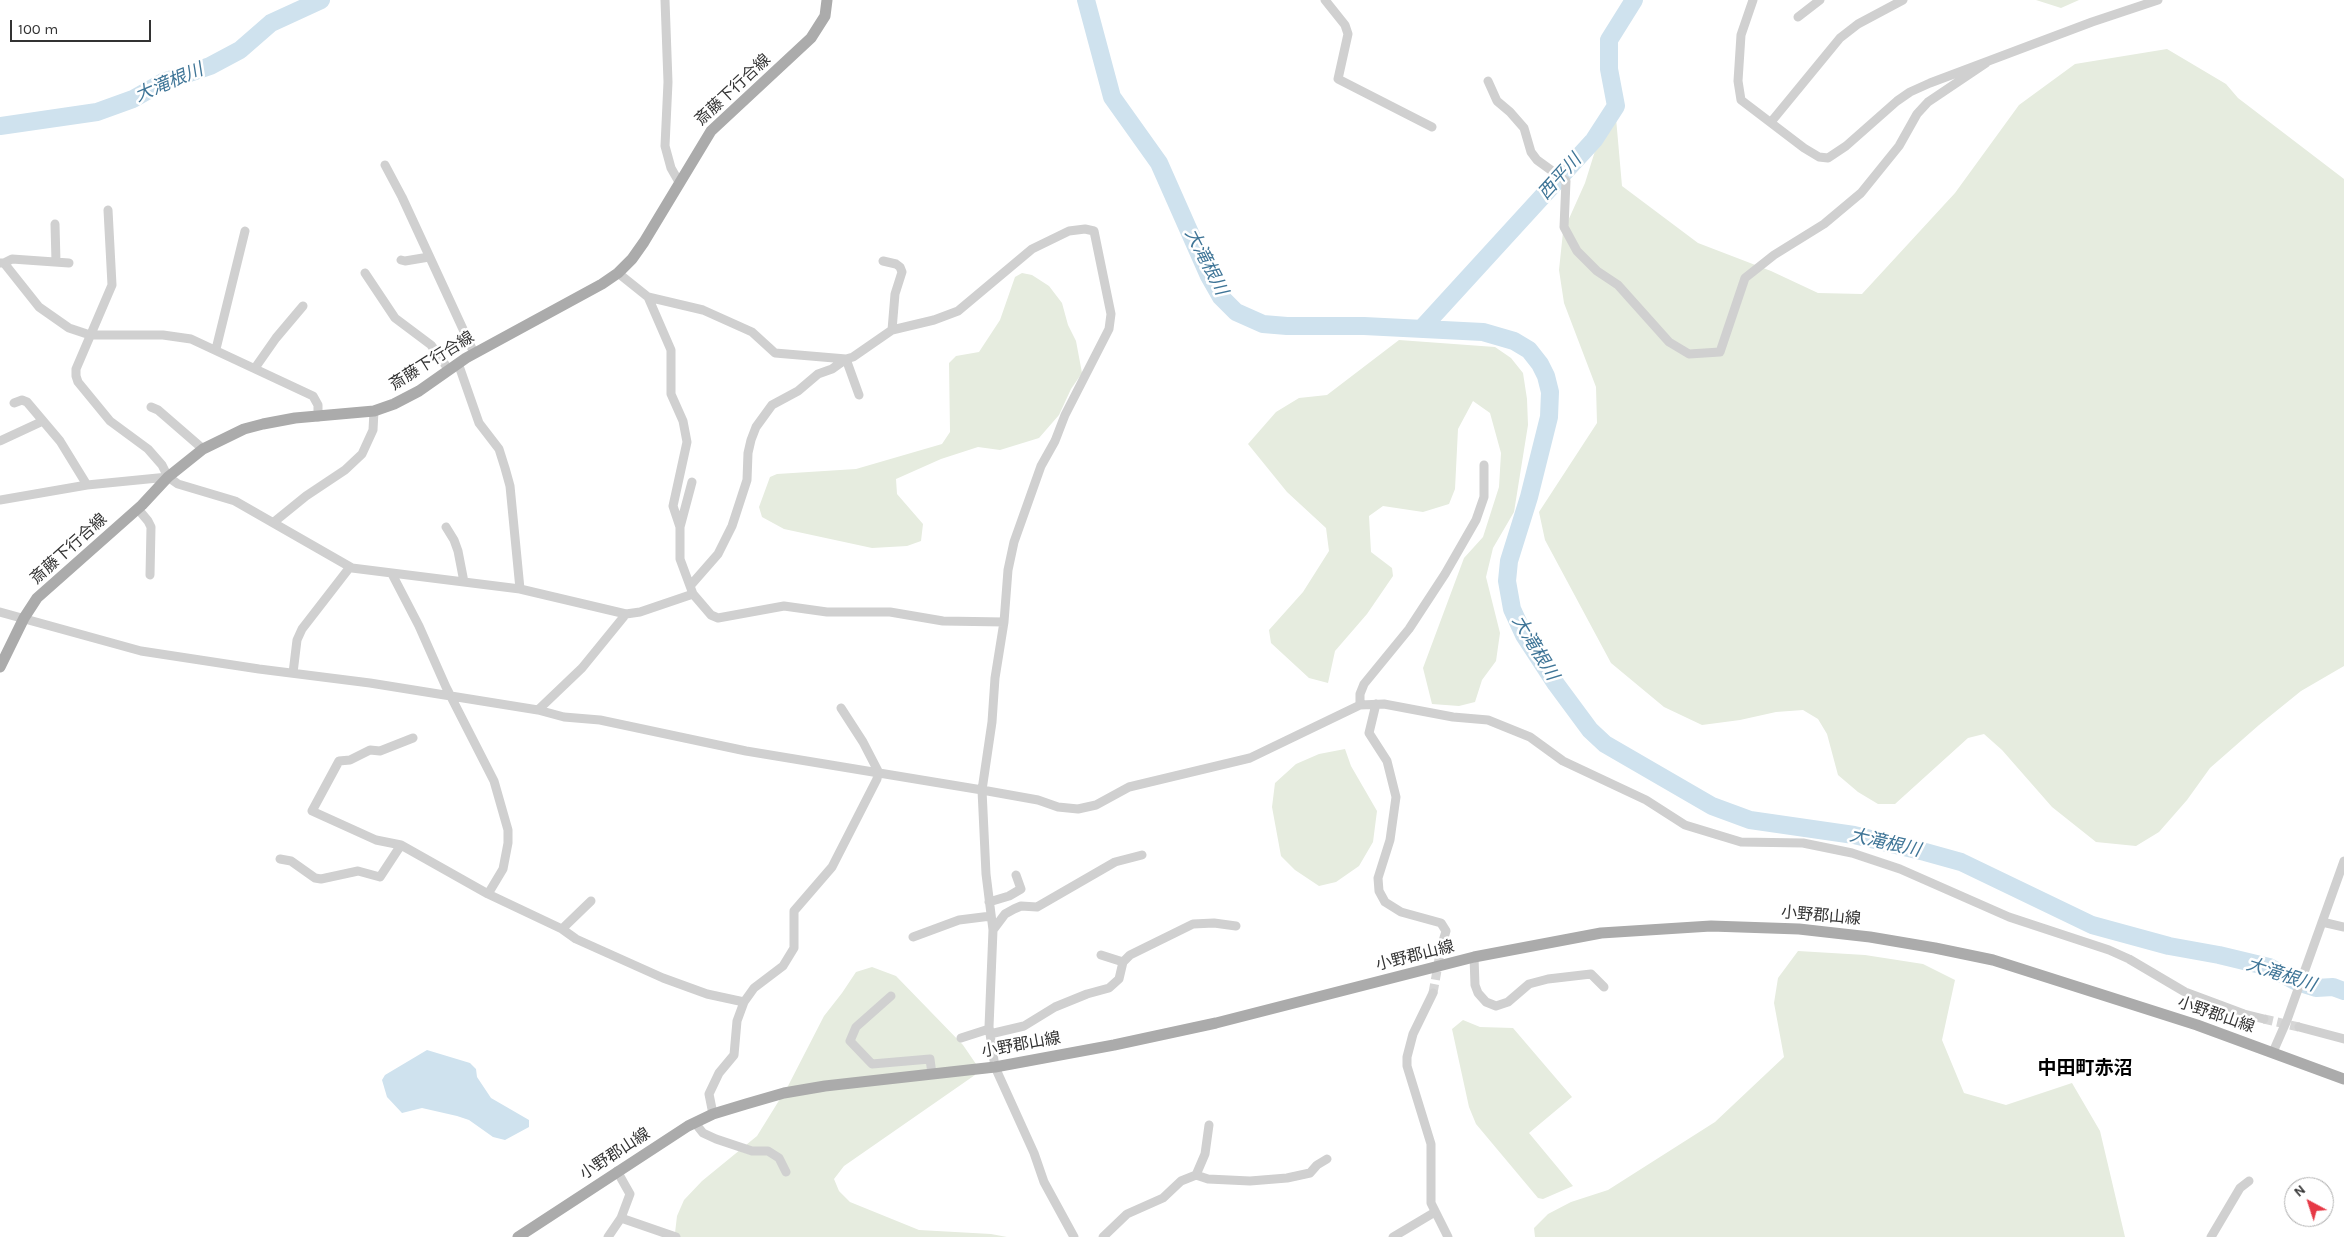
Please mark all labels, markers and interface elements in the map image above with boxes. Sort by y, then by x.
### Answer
scale bar [12,10,154,42]
text: 100 m [18,20,58,38]
street label: 斎藤下行合線 [691,50,775,130]
water label: 大滝根川 [132,59,206,107]
water label: 西平川 [1534,150,1586,204]
water label: 大滝根川 [1180,225,1232,299]
street label: 斎藤下行合線 [386,327,478,395]
street label: 斎藤下行合線 [27,510,111,588]
water label: 大滝根川 [1507,612,1563,684]
water label: 大滝根川 [1847,824,1923,862]
street label: 小野郡山線 [1780,903,1862,929]
street label: 小野郡山線 [1374,937,1456,975]
water label: 大滝根川 [2243,954,2319,996]
street label: 小野郡山線 [2175,993,2257,1037]
street label: 小野郡山線 [980,1029,1062,1061]
district label: 中田町赤沼 [2038,1058,2132,1080]
street label: 小野郡山線 [576,1124,654,1184]
north arrow [2284,1177,2334,1227]
text: N [2290,1181,2309,1201]

